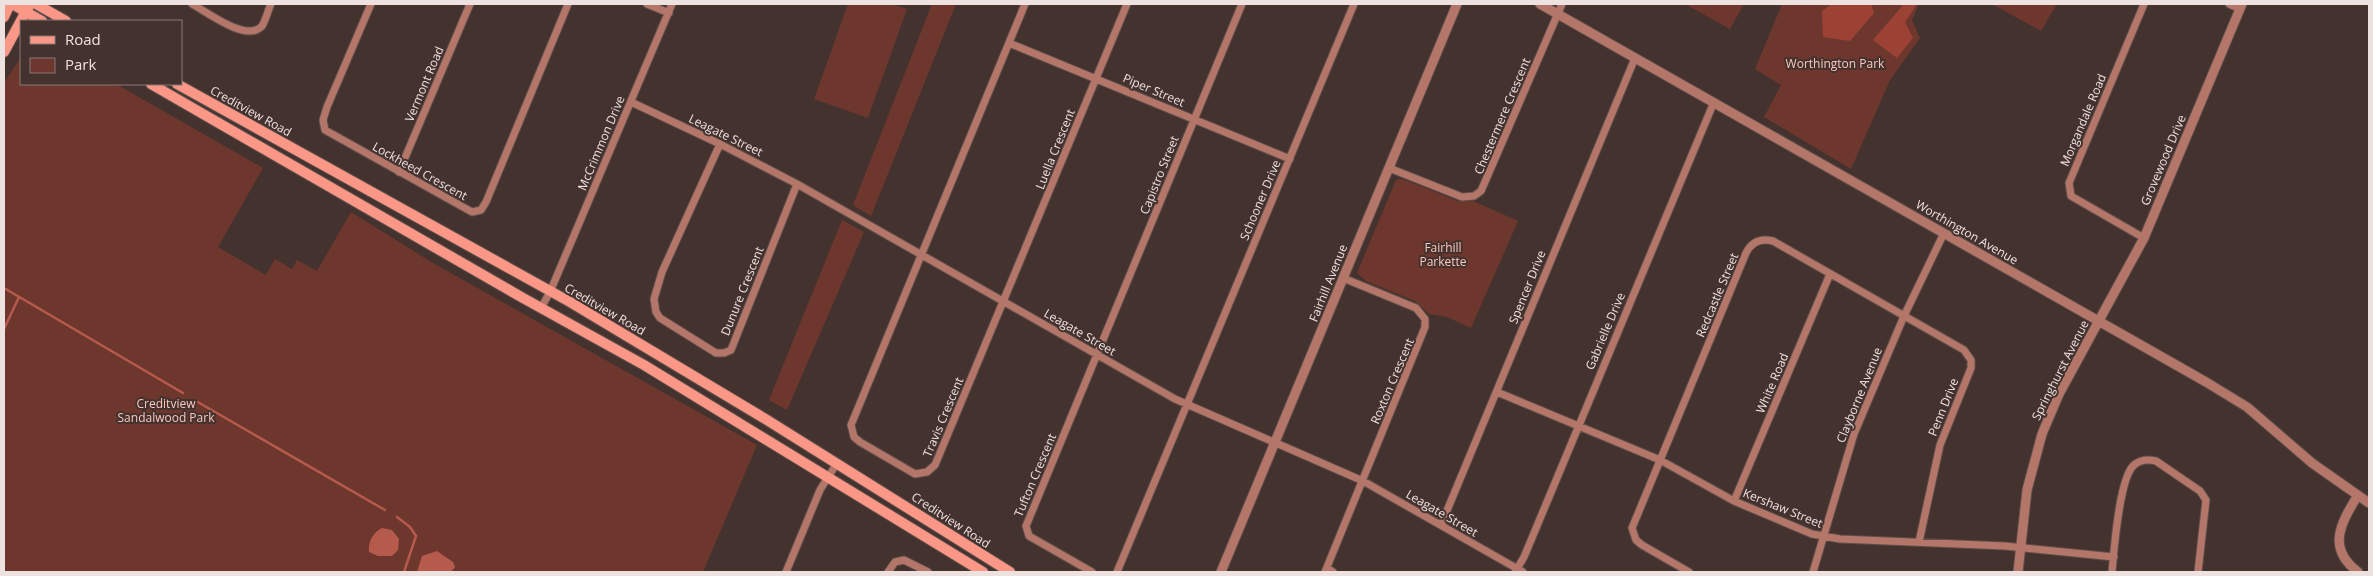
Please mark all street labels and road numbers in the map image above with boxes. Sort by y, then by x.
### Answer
street label: Vermont Road [400,44,448,124]
street label: Chestermere Crescent [1470,55,1534,177]
street label: Piper Street [1120,69,1188,111]
street label: Morgandale Road [2056,71,2110,169]
street label: Creditview Road [207,82,295,140]
street label: McCrimmon Drive [573,93,629,193]
street label: Luella Crescent [1031,106,1079,192]
street label: Leagate Street [686,110,766,160]
street label: Grovewood Drive [2136,112,2190,208]
street label: Capistro Street [1136,133,1182,217]
street label: Lockheed Crescent [370,138,470,204]
street label: Schooner Drive [1235,157,1285,243]
street label: Worthington Avenue [1913,196,2021,268]
street label: Fairhill Avenue [1305,241,1351,324]
street label: Dunure Crescent [716,244,768,338]
street label: Spencer Drive [1505,247,1550,326]
street label: Redcastle Street [1692,250,1742,340]
street label: Creditview Road [561,279,649,339]
street label: Gabrielle Drive [1581,289,1629,372]
street label: Leagate Street [1041,305,1119,359]
street label: Springhurst Avenue [2027,317,2093,423]
street label: Roxton Crescent [1366,335,1418,427]
street label: Clayborne Avenue [1832,344,1886,445]
street label: White Road [1752,350,1792,416]
street label: Travis Crescent [919,375,967,459]
street label: Penn Drive [1924,375,1962,439]
street label: Tufton Crescent [1010,431,1060,519]
street label: Kershaw Street [1741,484,1825,532]
street label: Leagate Street [1403,486,1481,540]
street label: Creditview Road [908,488,994,552]

